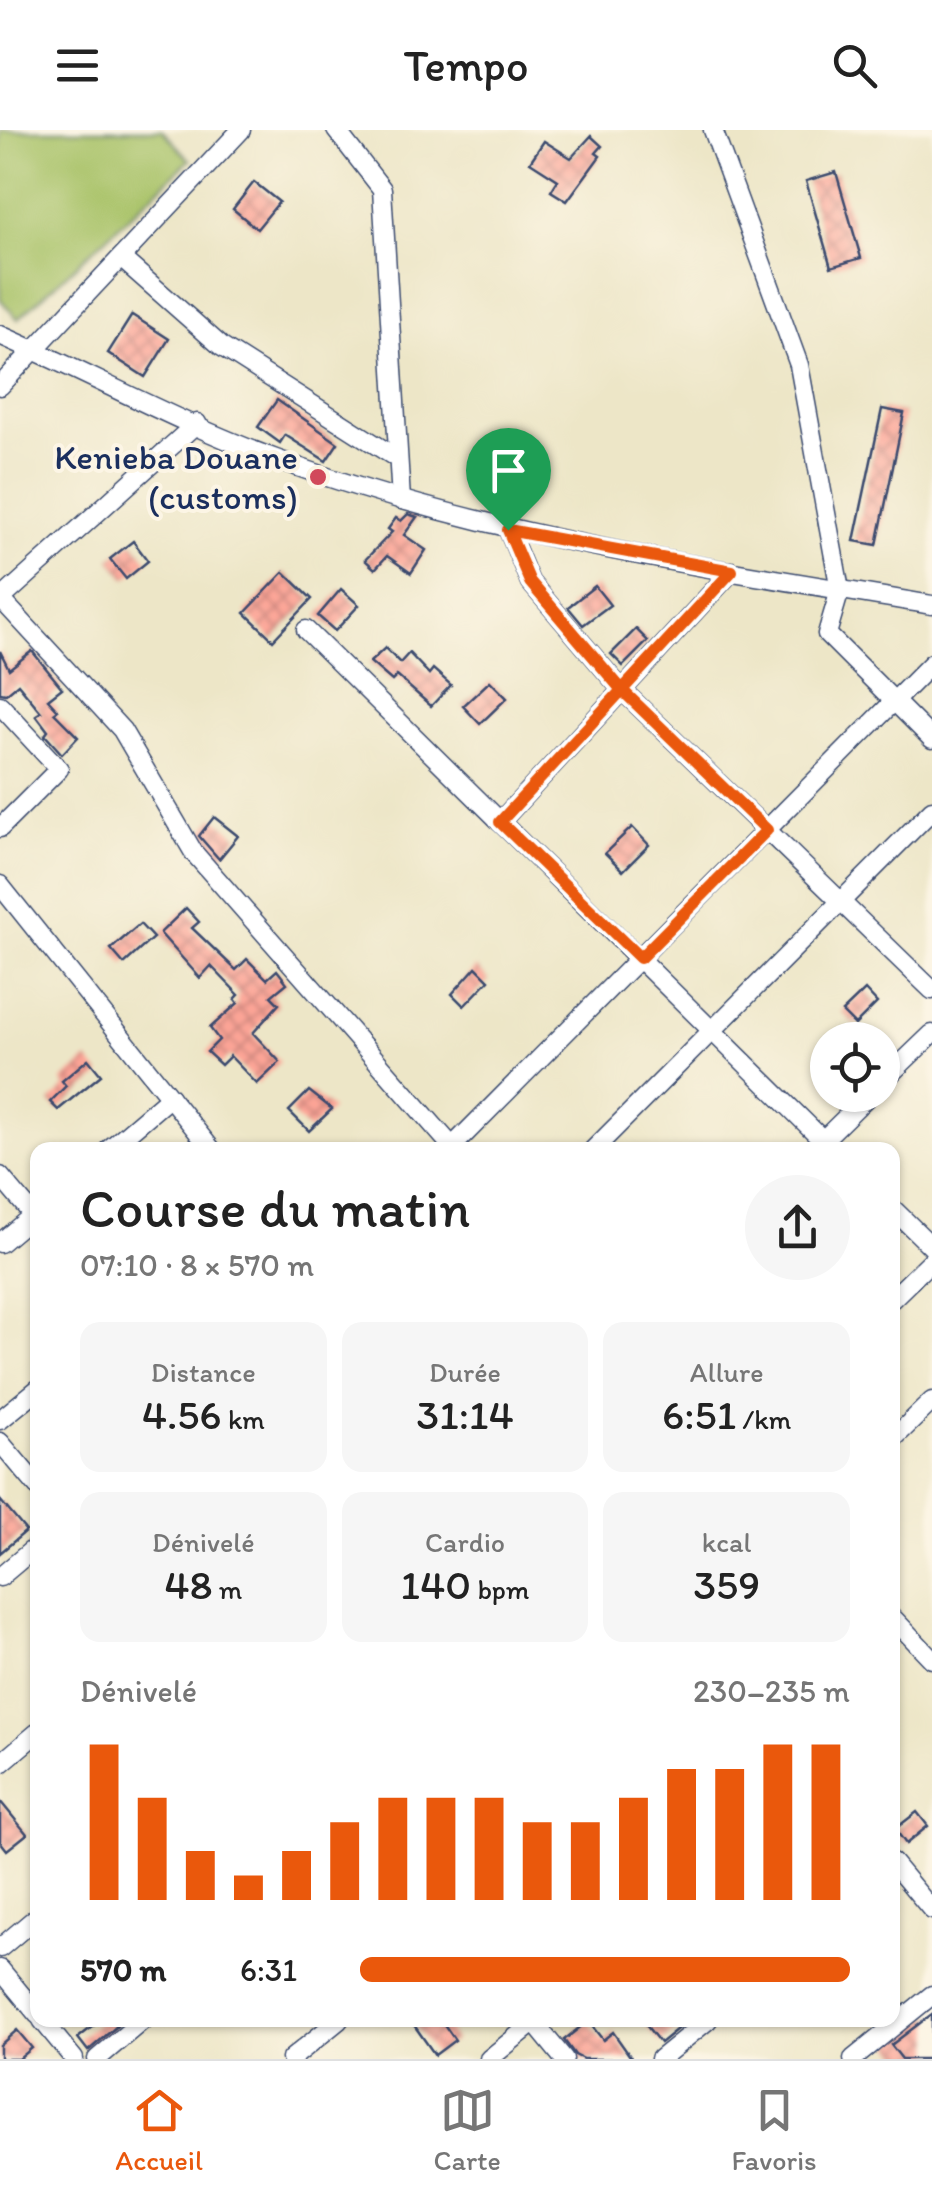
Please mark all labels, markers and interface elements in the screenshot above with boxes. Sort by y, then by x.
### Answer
icon: menu [50,38,105,93]
text: Tempo [403,38,529,92]
icon: search [827,38,882,93]
pin [466,428,551,531]
place label: Kenieba Douane (customs) [54,436,298,518]
icon: arrive [481,443,536,498]
marker: Kenieba Douane (customs) [307,466,329,488]
map controls [810,1022,900,1112]
button: locate [810,1022,900,1112]
text: Course du matin [80,1175,471,1241]
button: share [745,1175,850,1280]
text: 07:10 · 8 × 570 m [80,1246,314,1284]
text: Distance [151,1355,256,1389]
text: Durée [429,1355,501,1389]
text: Allure [690,1355,764,1389]
text: 4.56 [142,1389,222,1440]
text: 31:14 [416,1389,514,1440]
text: 6:51 [662,1389,736,1440]
text: km [222,1402,265,1436]
text: /km [736,1402,791,1436]
text: Dénivelé [152,1525,255,1559]
text: Cardio [425,1525,505,1559]
text: kcal [702,1525,752,1559]
text: 48 [164,1559,213,1610]
text: 140 [401,1559,471,1610]
text: 359 [693,1559,760,1610]
text: m [213,1572,242,1606]
text: bpm [471,1572,529,1606]
text: Dénivelé [80,1672,197,1710]
text: 230–235 m [693,1672,850,1710]
text: 570 m [80,1951,167,1989]
text: 6:31 [240,1951,297,1989]
tab: Accueil [115,2083,203,2177]
tab: Carte [433,2083,501,2177]
tab: Favoris [731,2083,817,2177]

